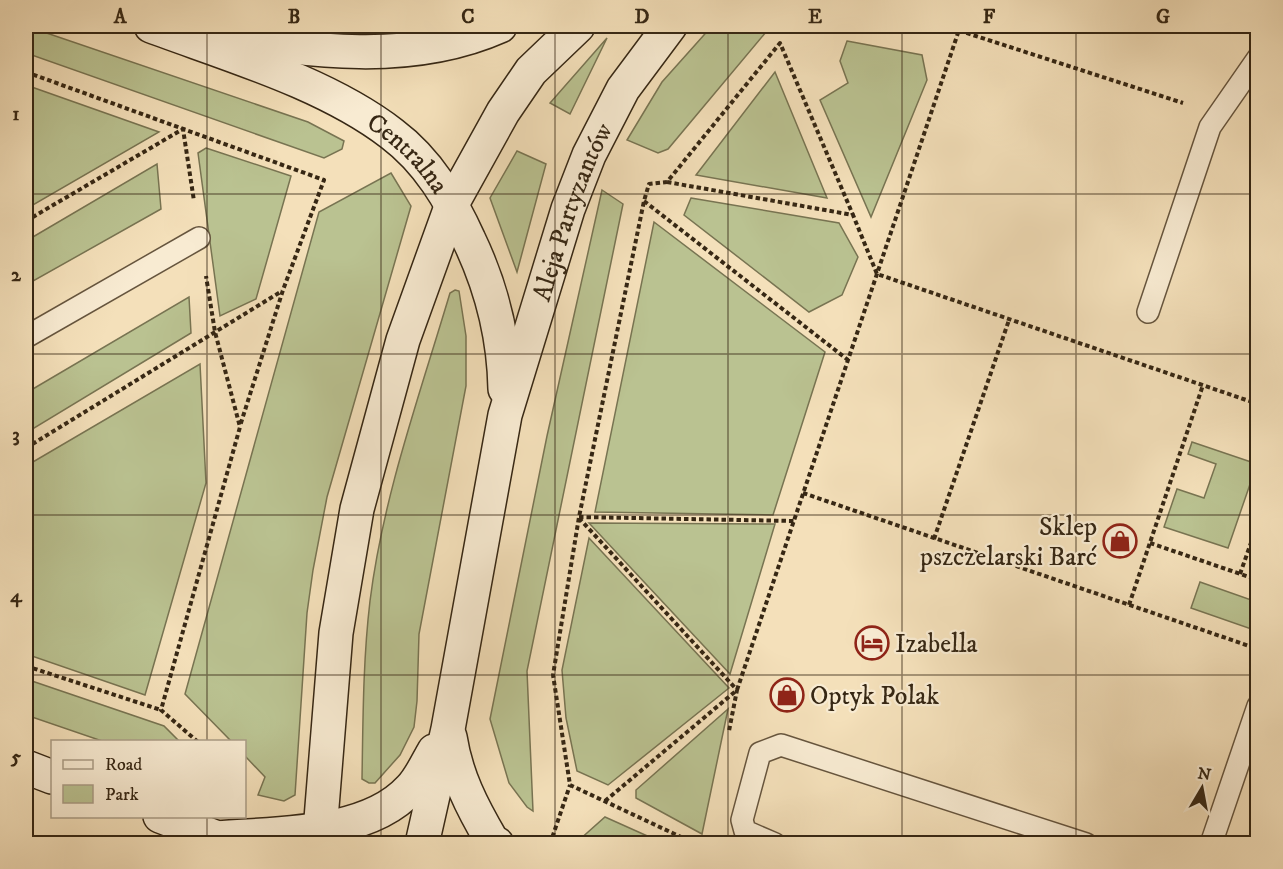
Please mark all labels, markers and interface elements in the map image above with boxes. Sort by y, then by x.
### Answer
text: A [113,5,128,30]
text: B [288,5,300,30]
text: C [461,5,475,30]
text: D [635,5,650,30]
text: E [808,5,822,30]
text: F [983,5,996,30]
text: G [1156,5,1170,30]
text: 1 [12,102,20,127]
street label: Centralna [360,106,455,200]
street label: Aleja Partyzantów [526,117,621,305]
text: 2 [11,263,22,288]
text: 3 [12,423,20,448]
place label: Sklep pszczelarski Barć [919,511,1097,574]
shop icon: Sklep pszczelarski Barć [1102,523,1138,559]
text: 4 [10,584,23,609]
hotel icon: Izabella [854,625,890,661]
place label: Izabella [895,628,978,661]
shop icon: Optyk Polak [769,677,805,713]
place label: Optyk Polak [810,680,939,713]
legend [51,740,246,818]
text: 5 [10,745,21,770]
text: Road [105,754,142,776]
north arrow [1172,758,1232,818]
text: N [1196,763,1213,785]
text: Park [105,784,139,806]

